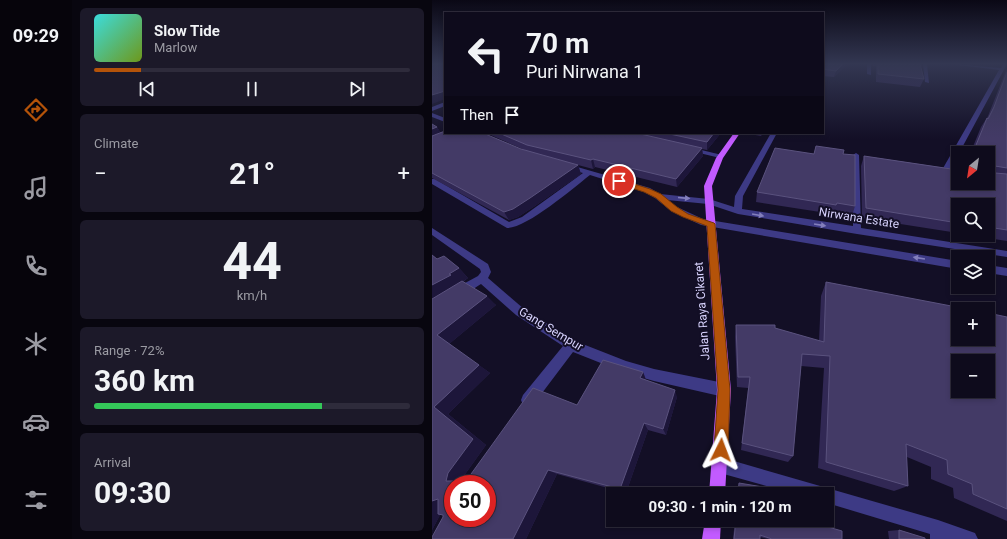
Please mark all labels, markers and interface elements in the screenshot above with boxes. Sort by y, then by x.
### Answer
text: Slow Tide [154,22,220,40]
text: 09:29 [13,25,59,46]
text: 70 m [526,27,589,60]
icon: left [460,28,512,80]
text: Marlow [154,40,197,55]
text: Puri Nirwana 1 [526,61,643,82]
icon: previous [136,78,158,100]
icon: pause [241,78,263,100]
icon: next [346,78,368,100]
icon: directions [22,96,50,124]
icon: arrive [501,104,523,126]
text: Then [460,106,493,124]
text: Climate [94,136,138,151]
north arrow [951,146,995,190]
map controls [951,146,995,398]
text: 21° [229,156,275,191]
text: − [94,161,107,186]
text: + [398,161,410,186]
pin [602,164,636,198]
icon: arrive [608,170,630,192]
icon: music [22,174,50,202]
one-way arrow [678,195,690,202]
button: search [951,198,995,242]
street label: Nirwana Estate [818,205,900,231]
one-way arrow [752,212,764,218]
one-way arrow [814,222,826,228]
text: 44 [222,231,282,292]
button: layers [951,250,995,294]
icon: phone [22,252,50,280]
one-way arrow [913,255,926,261]
street label: Jalan Raya Cikaret [692,261,712,361]
text: km/h [237,288,267,303]
button: + [951,302,995,346]
street label: Gang Sempur [516,304,586,354]
icon: climate [22,330,50,358]
text: Range · 72% [94,343,164,358]
button: − [951,354,995,398]
text: 360 km [94,363,195,398]
icon: car [22,408,50,436]
position arrow [700,429,742,471]
text: Arrival [94,455,131,470]
text: 09:30 [94,475,171,510]
speed limit sign: 50 [444,475,496,527]
icon: filters [22,486,50,514]
text: 09:30 · 1 min · 120 m [649,498,791,516]

